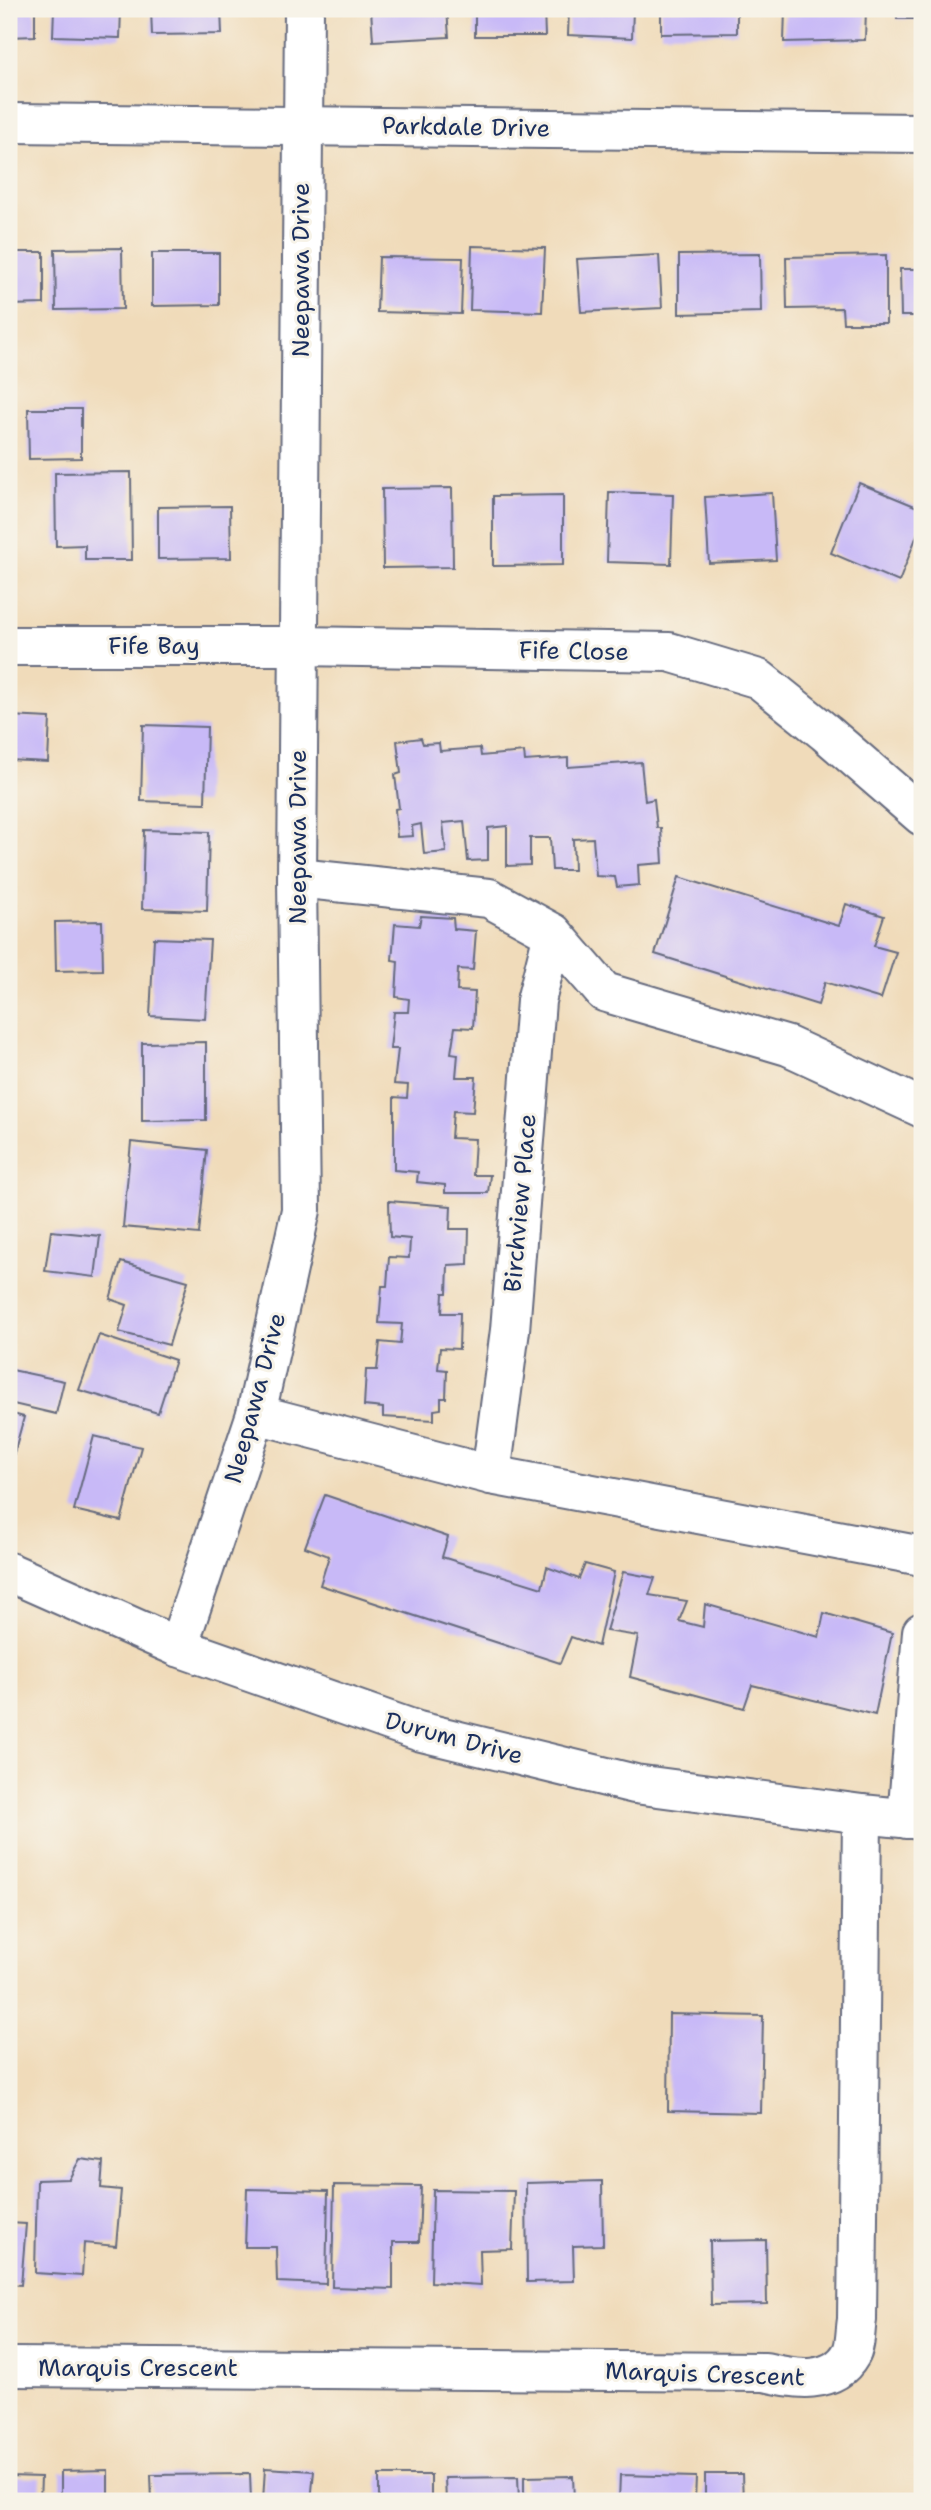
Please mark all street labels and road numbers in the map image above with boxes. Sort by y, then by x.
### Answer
street label: Parkdale Drive [381,110,551,144]
street label: Neepawa Drive [285,182,317,358]
street label: Fife Bay [108,630,200,662]
street label: Fife Close [519,634,629,668]
street label: Neepawa Drive [282,749,314,925]
street label: Birchview Place [496,1112,544,1294]
street label: Neepawa Drive [217,1309,293,1487]
street label: Durum Drive [381,1704,527,1772]
street label: Marquis Crescent [38,2352,238,2384]
street label: Marquis Crescent [604,2355,806,2393]

